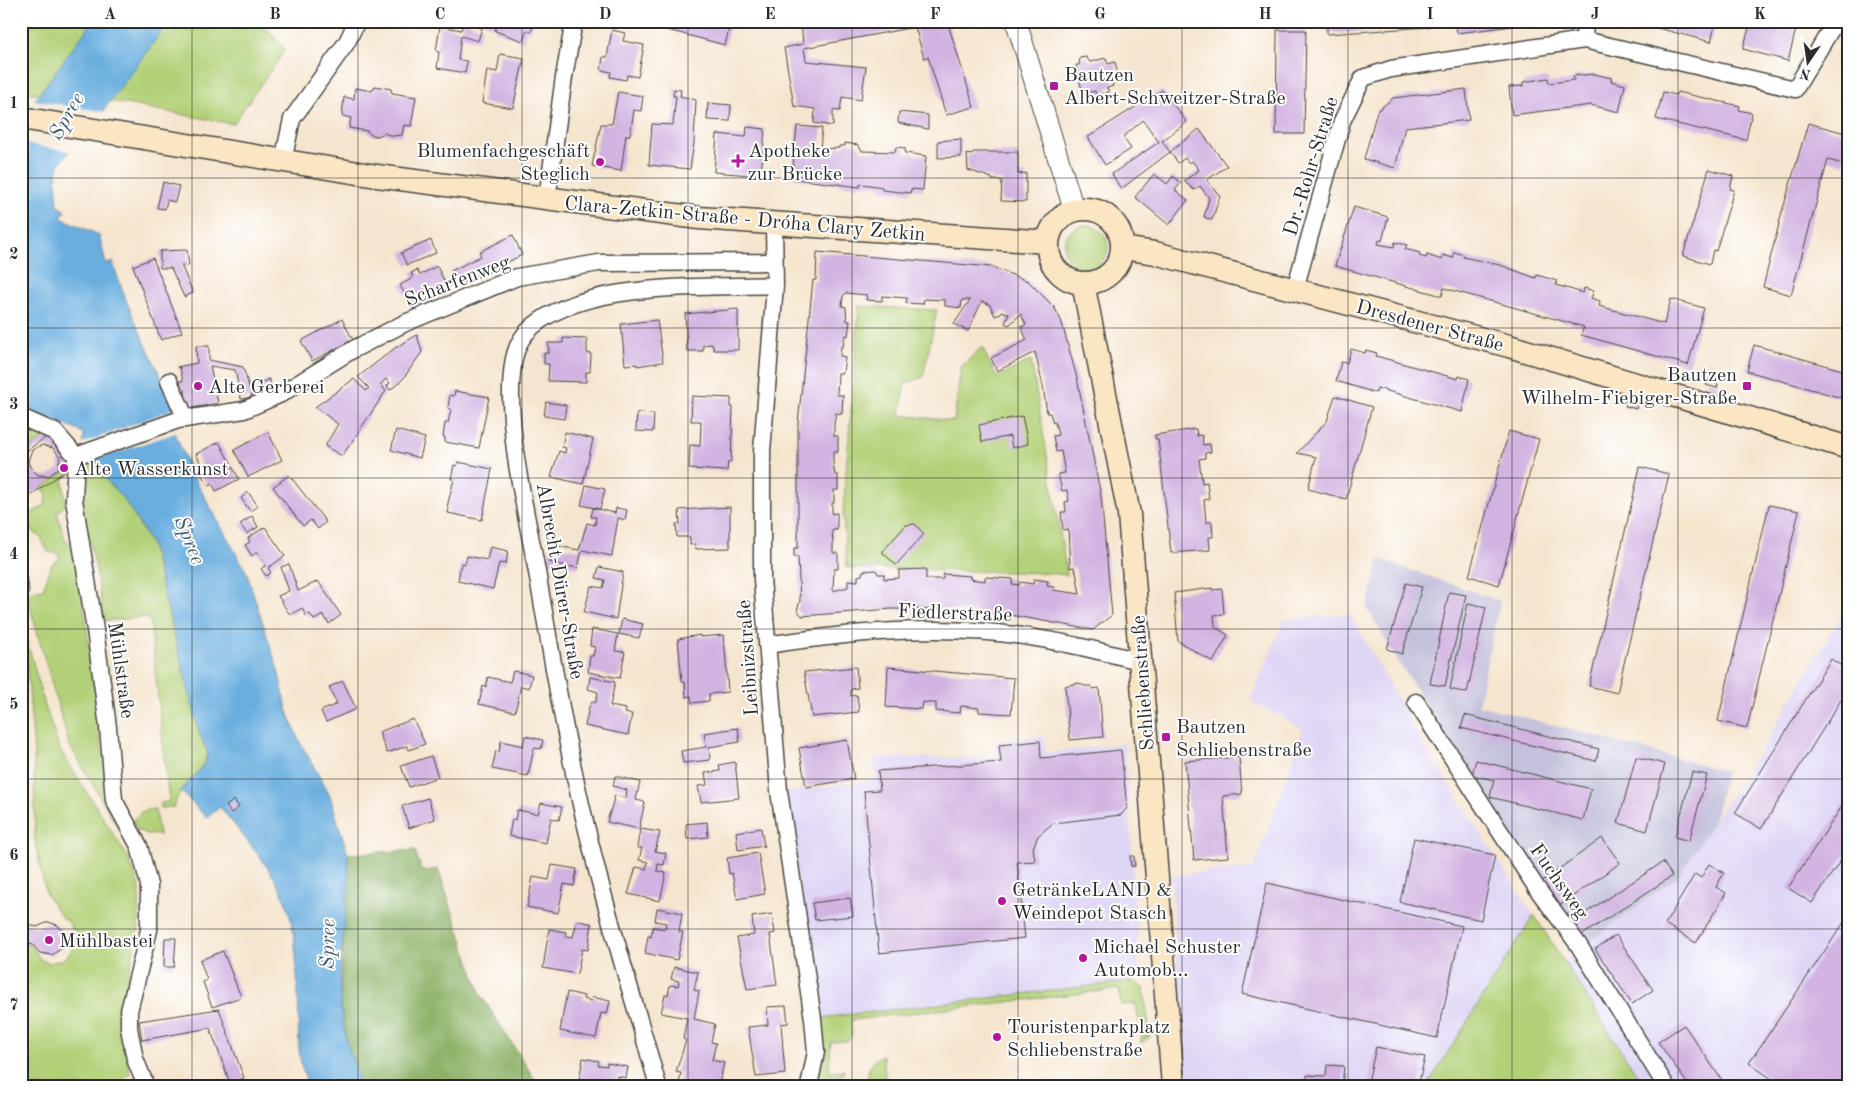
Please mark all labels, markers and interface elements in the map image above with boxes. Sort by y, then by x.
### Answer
text: A [104,7,116,23]
text: B [269,7,281,23]
text: C [435,7,445,23]
text: D [599,7,611,23]
text: E [764,7,776,23]
text: F [930,7,941,23]
text: G [1094,7,1106,23]
text: H [1258,7,1272,23]
text: I [1426,7,1434,23]
text: J [1591,7,1600,23]
text: K [1754,7,1766,23]
north arrow [1782,38,1832,88]
place label: Bautzen Albert-Schweitzer-Straße [1064,66,1286,109]
text: N [1798,66,1812,82]
marker: Bautzen Albert-Schweitzer-Straße [1048,80,1060,92]
water label: Spree [46,90,89,144]
street label: Dr.-Rohr-Straße [1281,94,1343,239]
text: 1 [9,96,19,112]
place label: Blumenfachgeschäft Steglich [416,142,590,185]
place label: Apotheke zur Brücke [748,142,842,185]
marker: Apotheke zur Brücke [732,155,744,167]
marker: Blumenfachgeschäft Steglich [594,156,606,168]
street label: Clara-Zetkin-Straße - Dróha Clary Zetkin [564,194,926,246]
text: 2 [9,247,19,263]
street label: Scharfenweg [402,253,513,311]
street label: Dresdener Straße [1353,298,1506,356]
place label: Bautzen Wilhelm-Fiebiger-Straße [1520,366,1737,409]
place label: Alte Gerberei [208,378,325,398]
marker: Alte Gerberei [192,380,204,392]
marker: Bautzen Wilhelm-Fiebiger-Straße [1741,380,1753,392]
text: 3 [9,397,19,413]
place label: Alte Wasserkunst [74,460,228,480]
marker: Alte Wasserkunst [58,462,70,474]
street label: Albrecht-Dürer-Straße [532,482,586,681]
water label: Spree [169,513,208,568]
text: 4 [9,547,19,563]
street label: Leibnizstraße [735,599,763,717]
street label: Fiedlerstraße [897,602,1013,626]
street label: Schliebenstraße [1129,614,1159,751]
street label: Mühlstraße [103,621,137,720]
text: 5 [9,697,19,713]
place label: Bautzen Schliebenstraße [1176,718,1312,761]
marker: Bautzen Schliebenstraße [1160,731,1172,743]
street label: Fuchsweg [1525,841,1592,924]
text: 6 [9,848,19,864]
place label: GetränkeLAND & Weindepot Stasch [1012,881,1172,924]
marker: GetränkeLAND & Weindepot Stasch [996,895,1008,907]
water label: Spree [318,919,339,970]
place label: Mühlbastei [59,932,153,952]
marker: Mühlbastei [43,934,55,946]
place label: Michael Schuster Automob... [1093,938,1241,981]
marker: Michael Schuster Automob... [1077,952,1089,964]
text: 7 [9,998,19,1014]
place label: Touristenparkplatz Schliebenstraße [1007,1018,1170,1061]
marker: Touristenparkplatz Schliebenstraße [991,1031,1003,1043]

